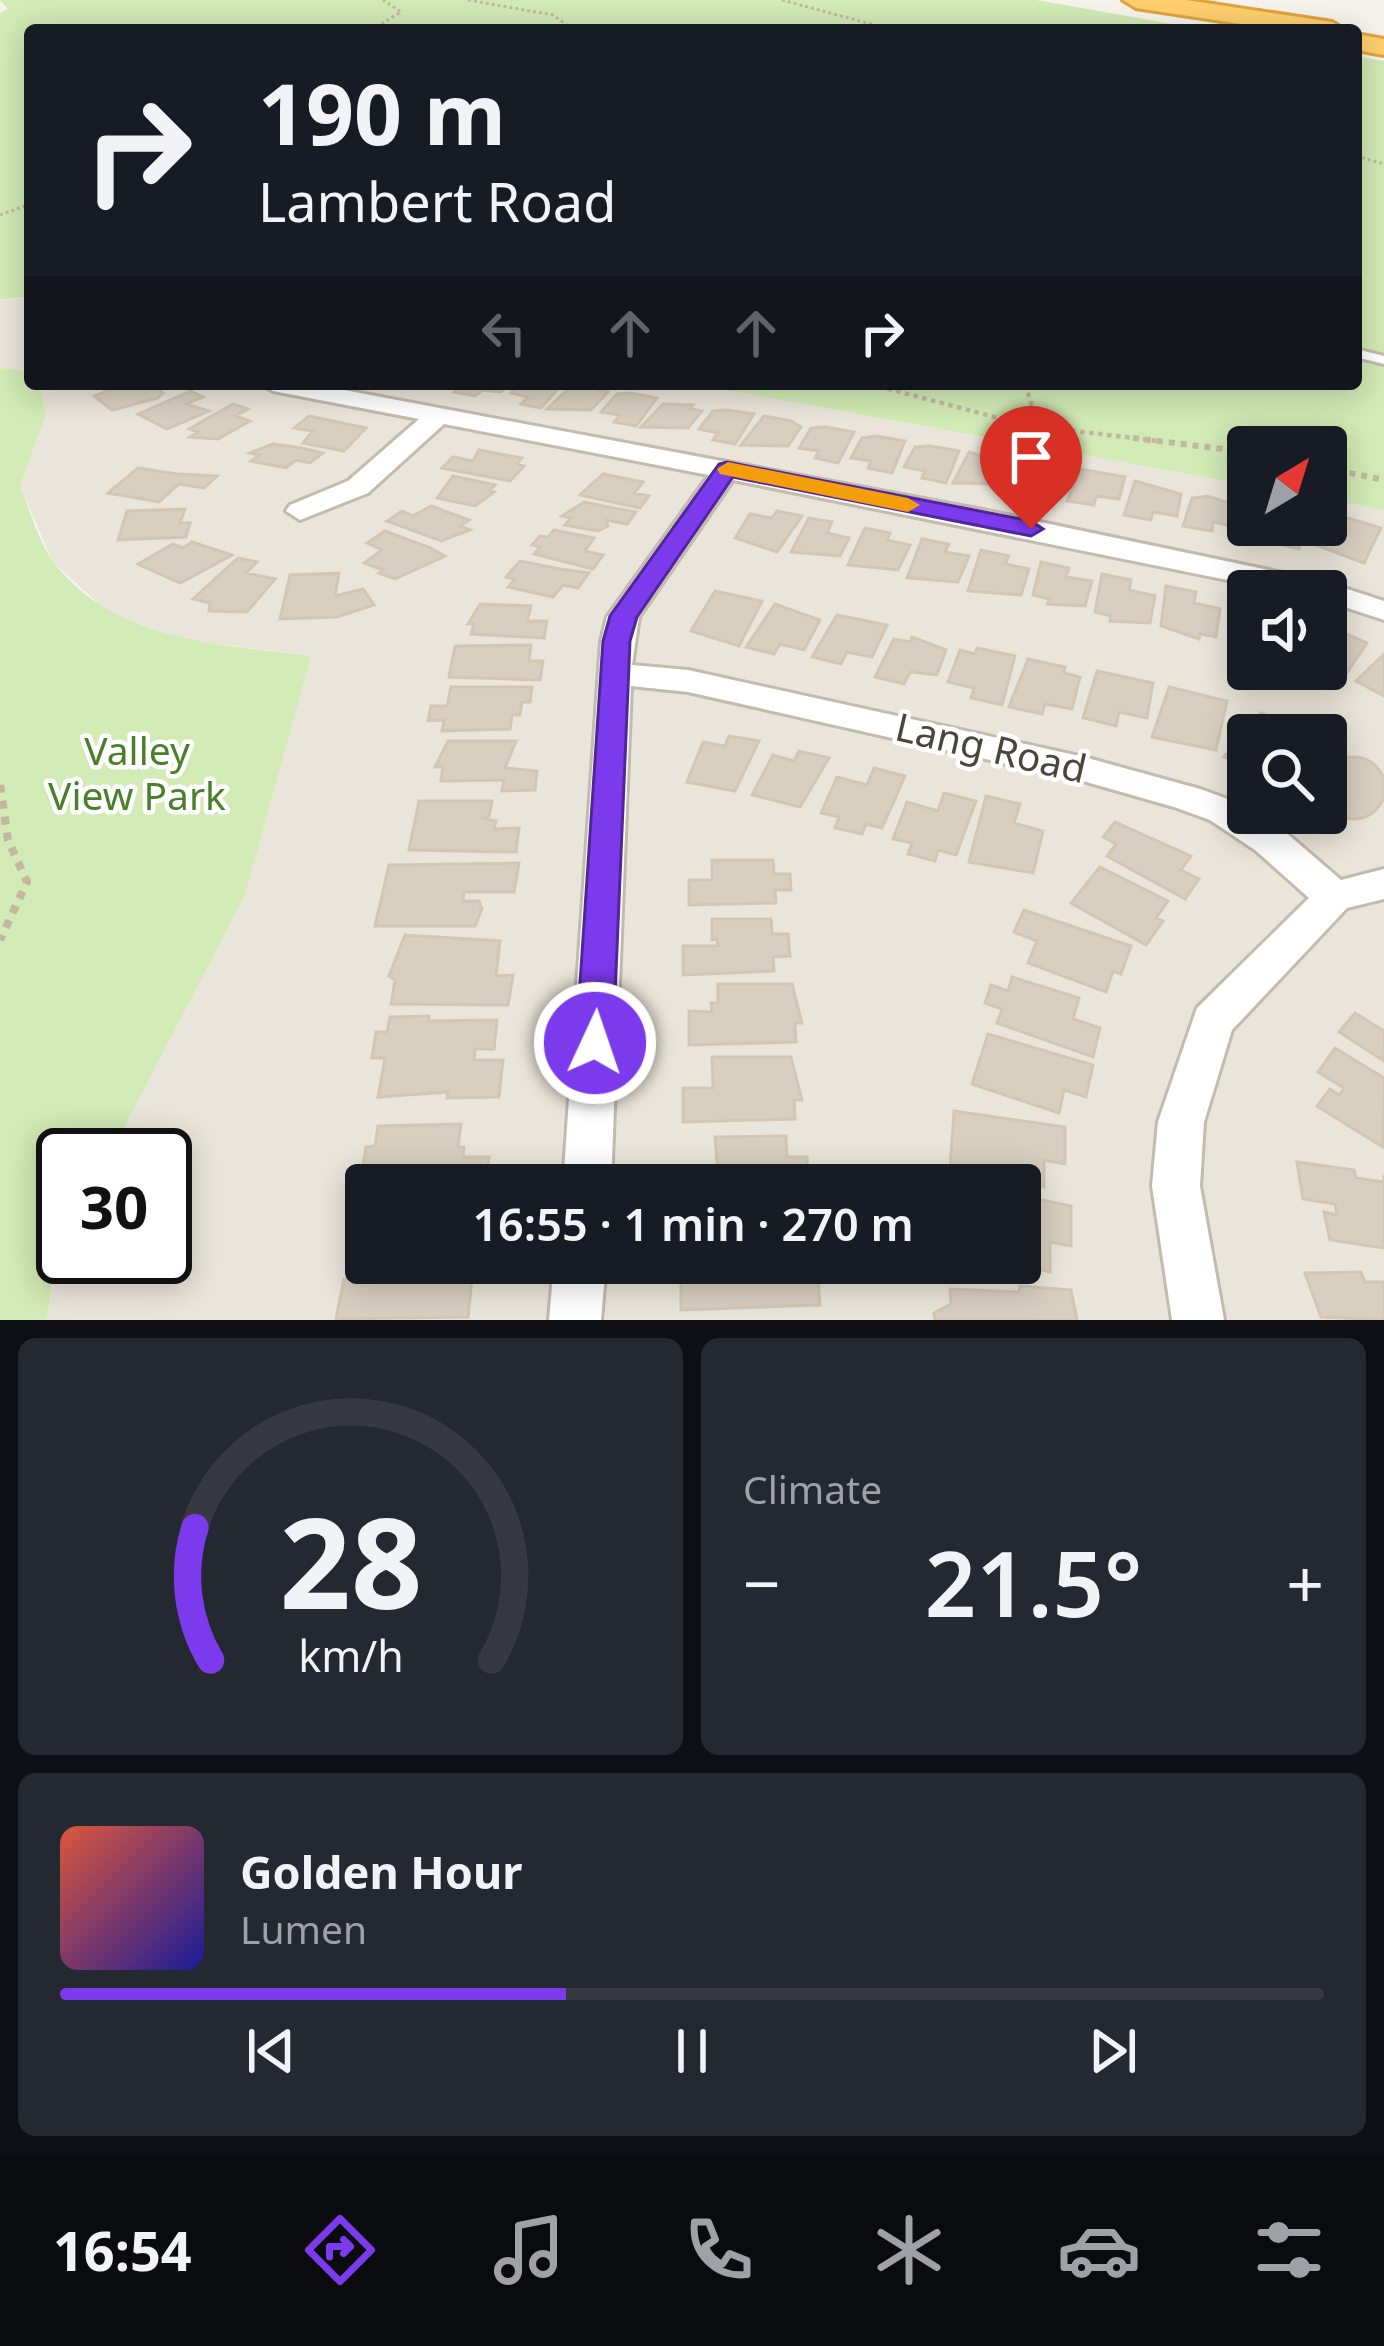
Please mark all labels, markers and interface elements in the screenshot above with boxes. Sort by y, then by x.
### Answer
text: 190 m [258,55,506,170]
icon: right [60,72,216,228]
text: Lambert Road [258,164,616,238]
icon: left [471,300,537,366]
icon: ahead [597,300,663,366]
icon: ahead [723,300,789,366]
icon: right [849,300,915,366]
pin [980,406,1082,529]
icon: arrive [998,424,1064,490]
north arrow [1227,426,1347,546]
map controls [1227,426,1347,834]
button: sound [1227,570,1347,690]
street label: Lang Road [891,699,1092,794]
button: search [1227,714,1347,834]
park label: Valley View Park [48,723,226,821]
position arrow [532,980,658,1106]
speed limit sign: 30 [36,1128,192,1284]
text: 16:55 · 1 min · 270 m [472,1193,914,1254]
text: Climate [743,1462,882,1515]
text: 28 [279,1476,422,1646]
text: 21.5° [925,1521,1142,1643]
text: − [743,1537,781,1627]
text: + [1286,1537,1324,1627]
text: km/h [298,1625,403,1684]
text: Golden Hour [240,1841,522,1902]
text: Lumen [240,1902,367,1955]
icon: previous [238,2018,304,2084]
icon: pause [659,2018,725,2084]
icon: next [1080,2018,1146,2084]
icon: directions [298,2208,382,2292]
icon: music [487,2208,571,2292]
icon: phone [677,2208,761,2292]
icon: climate [867,2208,951,2292]
icon: car [1057,2208,1141,2292]
icon: filters [1247,2208,1331,2292]
text: 16:54 [53,2213,192,2287]

